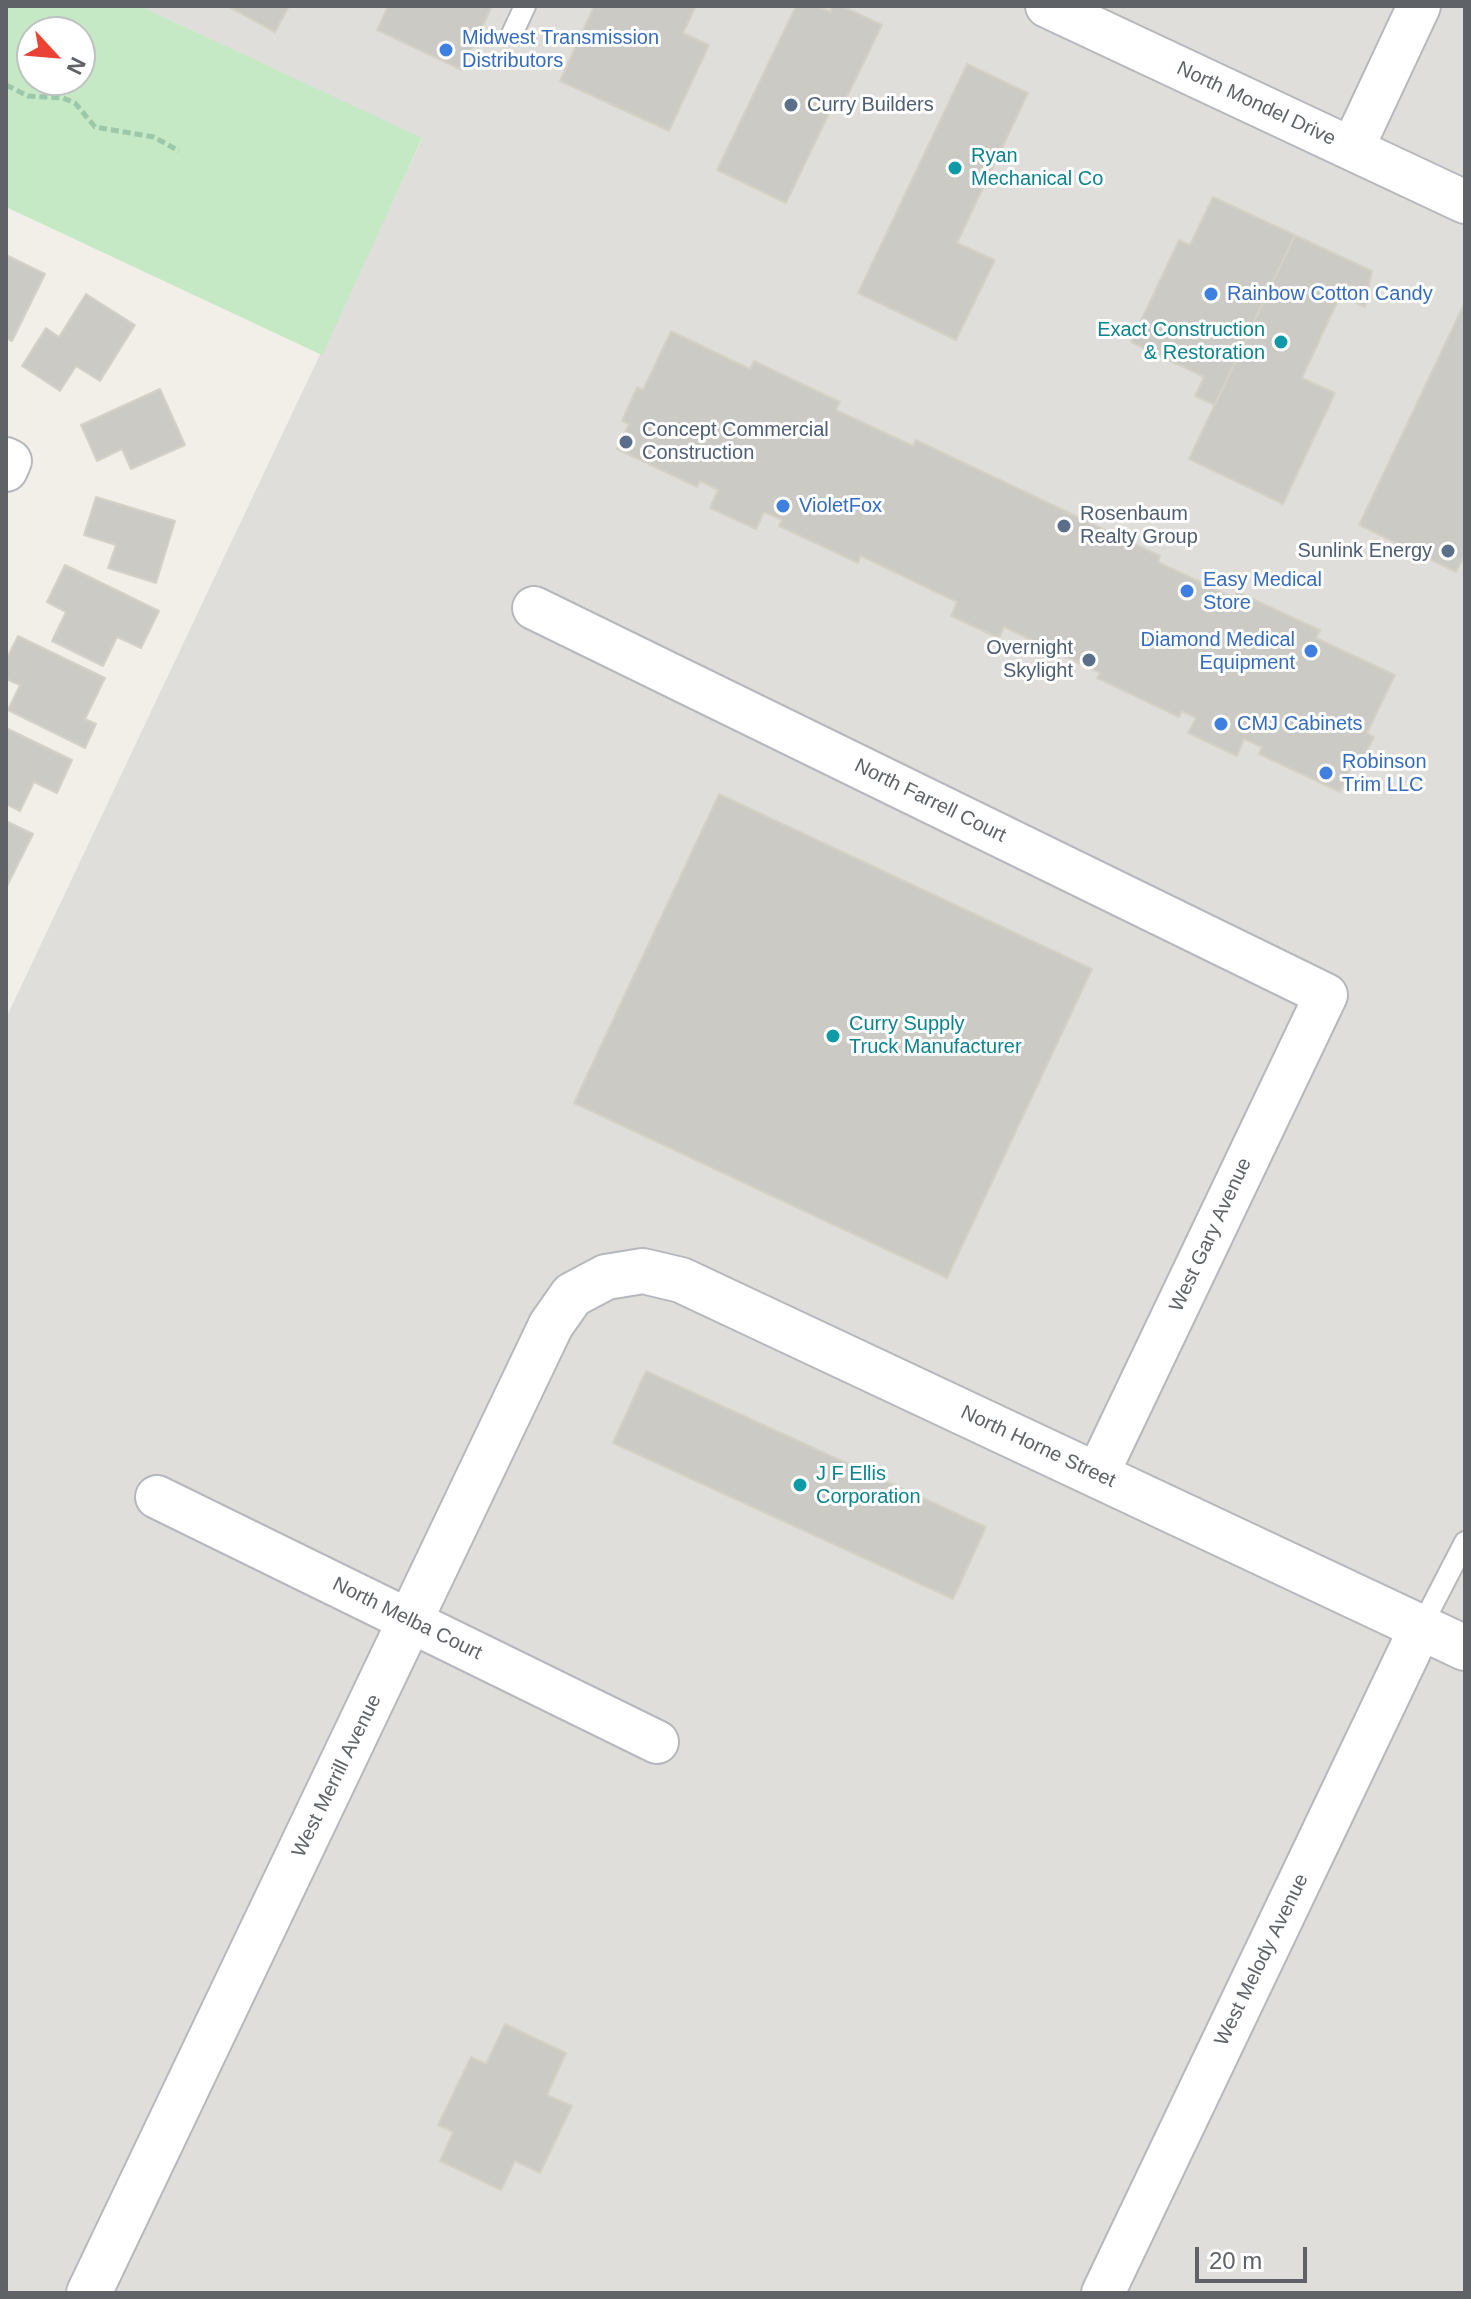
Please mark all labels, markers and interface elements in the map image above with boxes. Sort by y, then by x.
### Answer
north arrow [16,16,96,96]
place label: Midwest Transmission Distributors [462,26,659,73]
marker: Midwest Transmission Distributors [437,41,455,59]
text: N [62,53,91,78]
street label: North Mondel Drive [1173,57,1339,151]
place label: Curry Builders [807,93,934,117]
marker: Curry Builders [782,96,800,114]
place label: Ryan Mechanical Co [971,144,1103,191]
marker: Ryan Mechanical Co [946,159,964,177]
place label: Rainbow Cotton Candy [1227,282,1433,306]
marker: Rainbow Cotton Candy [1202,285,1220,303]
place label: Exact Construction & Restoration [1097,318,1265,365]
marker: Exact Construction & Restoration [1272,333,1290,351]
place label: Concept Commercial Construction [642,418,829,465]
marker: Concept Commercial Construction [617,433,635,451]
place label: VioletFox [799,494,882,518]
marker: VioletFox [774,497,792,515]
place label: Rosenbaum Realty Group [1080,502,1198,549]
marker: Rosenbaum Realty Group [1055,517,1073,535]
place label: Sunlink Energy [1297,539,1432,563]
marker: Sunlink Energy [1439,542,1457,560]
place label: Easy Medical Store [1203,568,1322,615]
marker: Easy Medical Store [1178,582,1196,600]
place label: Diamond Medical Equipment [1140,628,1295,675]
place label: Overnight Skylight [986,636,1073,683]
marker: Diamond Medical Equipment [1302,642,1320,660]
marker: Overnight Skylight [1080,651,1098,669]
place label: CMJ Cabinets [1237,712,1363,736]
marker: CMJ Cabinets [1212,715,1230,733]
place label: Robinson Trim LLC [1342,750,1427,797]
street label: North Farrell Court [850,754,1010,848]
marker: Robinson Trim LLC [1317,764,1335,782]
place label: Curry Supply Truck Manufacturer [849,1012,1022,1059]
marker: Curry Supply Truck Manufacturer [824,1027,842,1045]
street label: West Gary Avenue [1165,1154,1257,1316]
street label: North Horne Street [957,1401,1119,1493]
place label: J F Ellis Corporation [816,1462,921,1509]
marker: J F Ellis Corporation [791,1476,809,1494]
street label: North Melba Court [328,1572,486,1666]
street label: West Merrill Avenue [287,1691,387,1861]
street label: West Melody Avenue [1210,1870,1314,2050]
scale bar [1199,2231,1311,2281]
text: 20 m [1209,2247,1262,2274]

